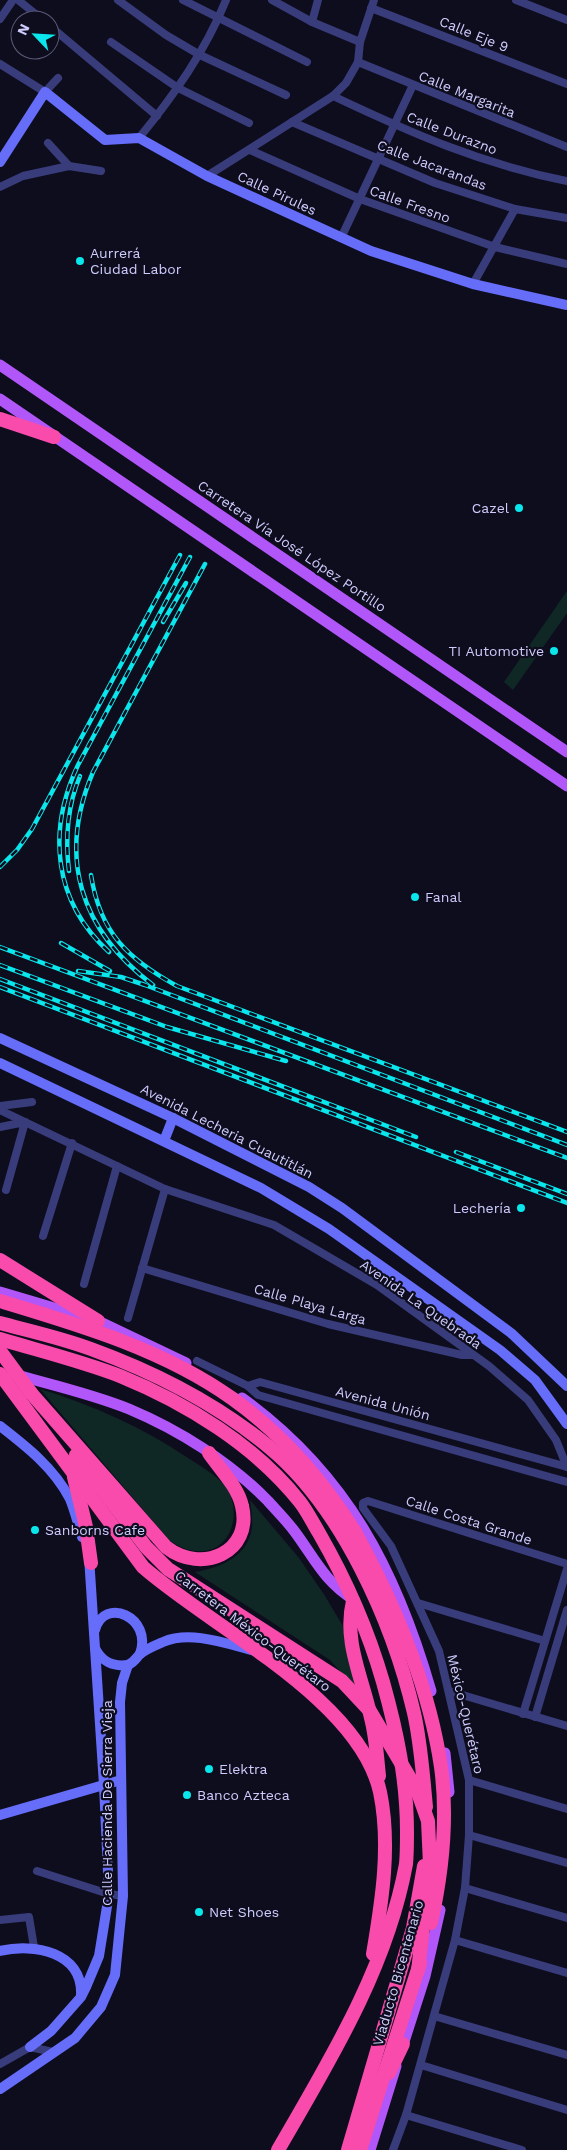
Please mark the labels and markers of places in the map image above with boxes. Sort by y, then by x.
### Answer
place label: Aurrerá Ciudad Labor [90,245,182,277]
marker: Aurrerá Ciudad Labor [74,255,86,267]
place label: Cazel [472,500,510,516]
marker: Cazel [513,502,525,514]
place label: TI Automotive [449,643,544,659]
marker: TI Automotive [548,645,560,657]
place label: Fanal [425,889,462,905]
marker: Fanal [409,891,421,903]
place label: Lechería [453,1200,511,1216]
marker: Lechería [515,1202,527,1214]
place label: Sanborns Cafe [45,1522,145,1538]
marker: Sanborns Cafe [29,1524,41,1536]
place label: Elektra [219,1761,268,1777]
marker: Elektra [203,1763,215,1775]
place label: Banco Azteca [197,1787,290,1803]
marker: Banco Azteca [181,1789,193,1801]
place label: Net Shoes [209,1904,279,1920]
marker: Net Shoes [193,1906,205,1918]

